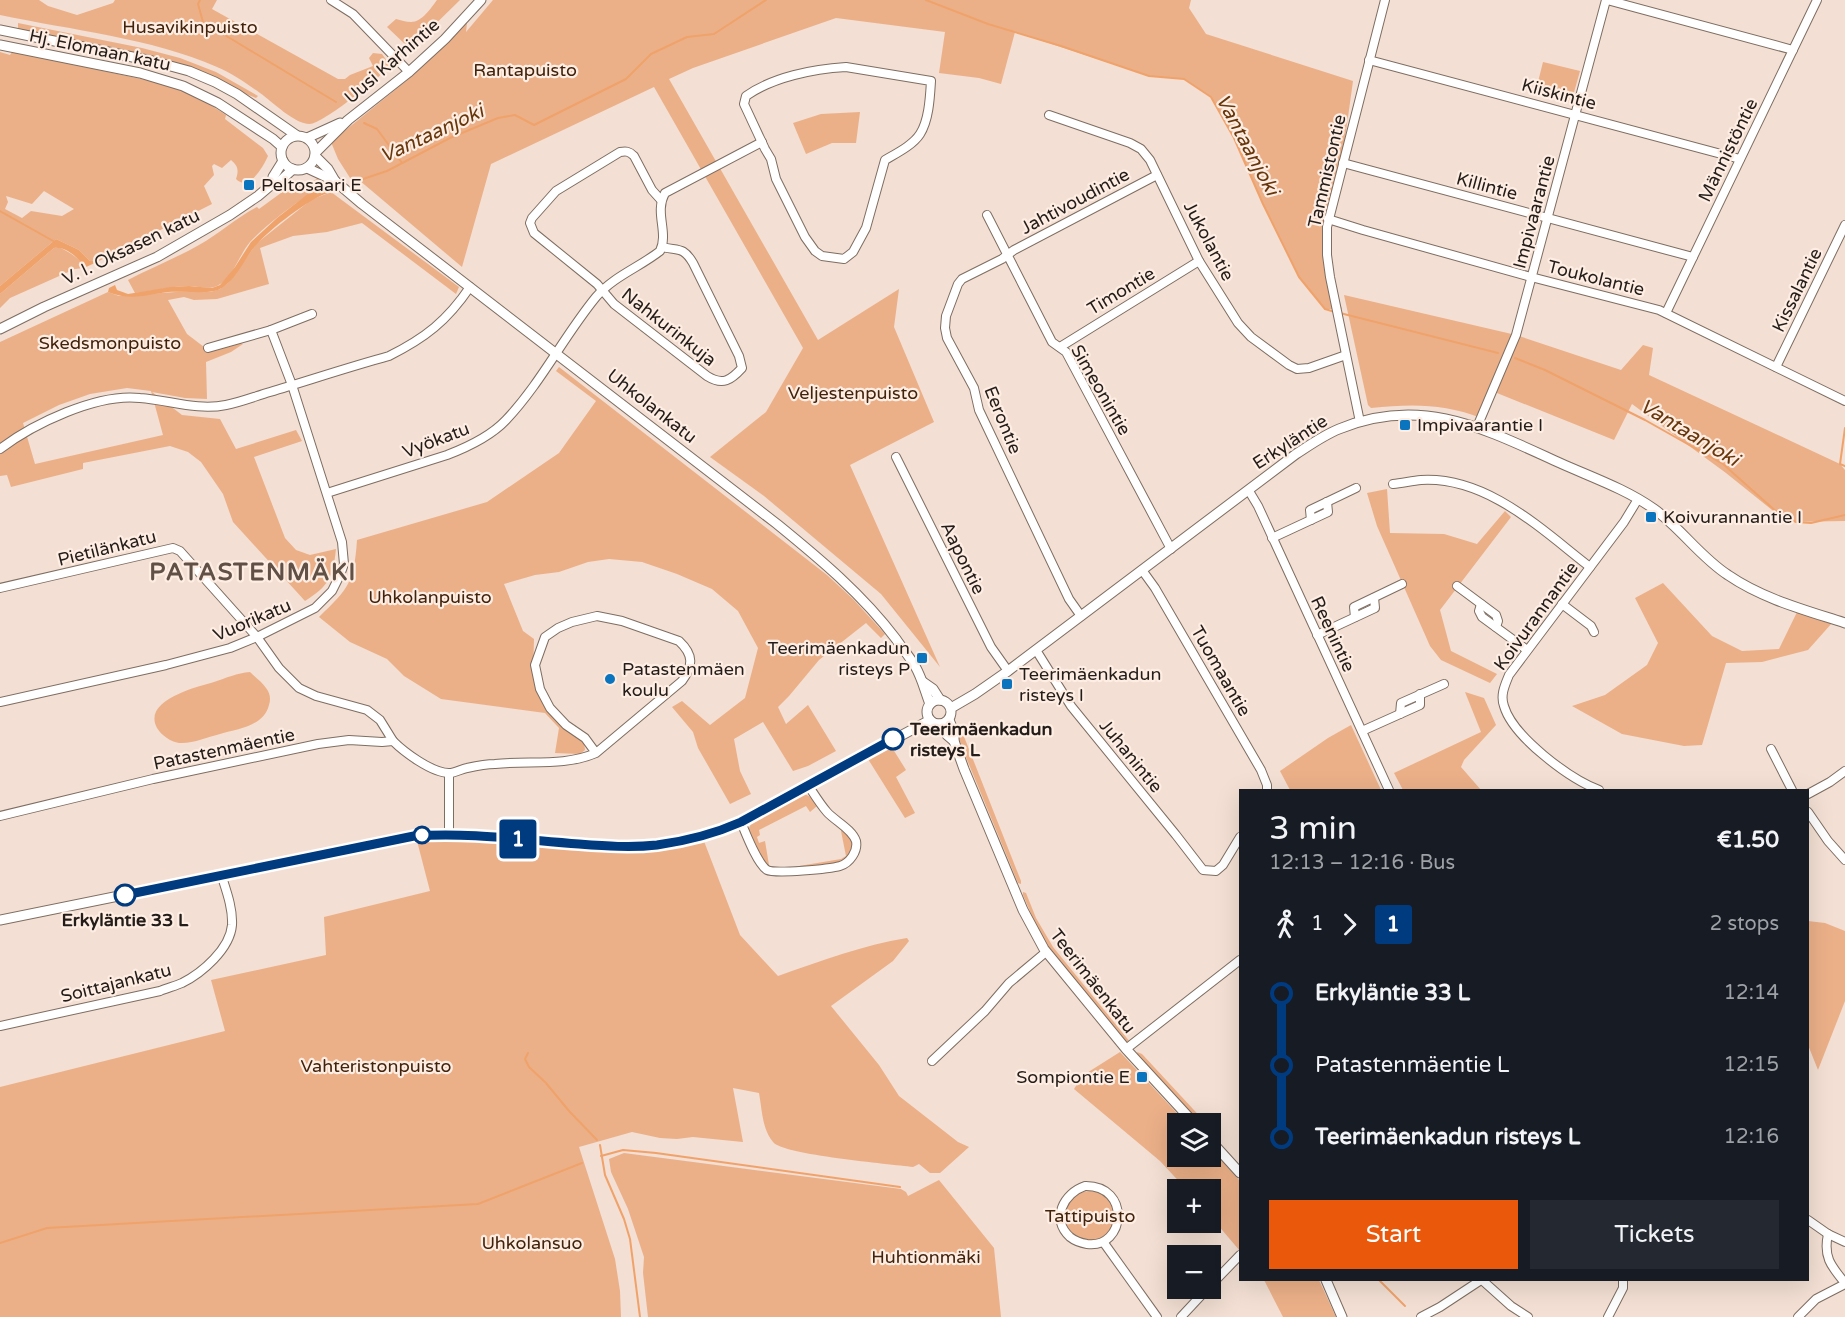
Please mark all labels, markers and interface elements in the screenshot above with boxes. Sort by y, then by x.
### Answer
street label: Uusi Karhintie [340,14,444,108]
park label: Husavikinpuisto [122,16,258,38]
street label: Hj. Elomaan katu [27,24,173,76]
park label: Rantapuisto [473,59,577,81]
street label: Kiiskintie [1519,74,1599,114]
water label: Vantaanjoki [1210,90,1285,202]
street label: Männistöntie [1693,95,1763,205]
water label: Vantaanjoki [376,98,490,168]
street label: Tammistontie [1303,112,1351,230]
street label: Impivaarantie [1508,153,1560,271]
street label: Jahtivoudintie [1017,163,1133,239]
street label: Killintie [1454,167,1520,205]
place label: Peltosaari E [261,174,362,196]
marker: Peltosaari E [242,178,256,192]
street label: Jukolantie [1179,197,1239,285]
street label: V. I. Oksasen katu [59,204,203,290]
street label: Kissalantie [1767,244,1827,336]
street label: Toukolantie [1545,255,1647,301]
street label: Timontie [1083,262,1159,320]
street label: Nahkurinkuja [617,283,721,371]
park label: Skedsmonpuisto [39,332,181,354]
street label: Simeonintie [1066,341,1136,439]
street label: Uhkolankatu [603,364,701,448]
park label: Veljestenpuisto [788,382,918,404]
street label: Eerontie [979,383,1027,457]
water label: Vantaanjoki [1635,394,1746,474]
street label: Erkyläntie [1249,410,1331,474]
place label: Impivaarantie I [1417,414,1543,436]
street label: Vyökatu [399,417,473,463]
marker: Impivaarantie I [1398,418,1412,432]
place label: Koivurannantie I [1663,506,1802,528]
marker: Koivurannantie I [1644,510,1658,524]
street label: Aapontie [936,518,990,598]
street label: Pietilänkatu [55,525,159,571]
street label: Koivurannantie [1489,557,1583,675]
district label: PATASTENMÄKI [149,558,357,587]
park label: Uhkolanpuisto [368,586,492,608]
street label: Reenintie [1306,593,1360,675]
street label: Vuorikatu [210,594,294,646]
street label: Tuomaantie [1186,622,1256,720]
place label: Teerimäenkadun risteys P [768,637,910,680]
marker: Teerimäenkadun risteys P [915,651,929,665]
place label: Patastenmäen koulu [622,658,745,701]
place label: Teerimäenkadun risteys I [1019,663,1161,706]
marker: Patastenmäen koulu [603,672,617,686]
marker: Teerimäenkadun risteys I [1000,677,1014,691]
street label: Juhanintie [1095,715,1167,797]
place label: Teerimäenkadun risteys L [909,718,1052,761]
street label: Patastenmäentie [151,723,297,775]
marker: Teerimäenkadun risteys L [882,728,904,750]
text: 3 min [1269,809,1357,848]
line badge: 1 [498,820,538,858]
unlabelled marker [413,826,431,844]
text: 1 [511,827,525,852]
text: €1.50 [1717,827,1779,853]
text: 12:13 – 12:16 · Bus [1269,851,1455,875]
marker: Erkyläntie 33 L [114,884,136,906]
icon: walk [1269,908,1302,941]
icon: forward [1333,908,1366,941]
place label: Erkyläntie 33 L [62,909,189,931]
text: 1 [1311,912,1324,936]
text: 1 [1387,912,1400,937]
text: 2 stops [1710,912,1779,936]
street label: Teerimäenkatu [1045,924,1141,1038]
street label: Soittajankatu [58,959,174,1007]
text: Erkyläntie 33 L [1315,980,1470,1006]
text: 12:14 [1724,981,1779,1005]
text: Patastenmäentie L [1315,1052,1510,1078]
text: 12:15 [1724,1053,1779,1077]
park label: Vahteristonpuisto [301,1055,452,1077]
place label: Sompiontie E [1016,1066,1130,1088]
marker: Sompiontie E [1135,1070,1149,1084]
map controls [1167,1113,1221,1299]
button: layers [1167,1113,1221,1167]
text: Teerimäenkadun risteys L [1315,1124,1580,1150]
text: 12:16 [1724,1125,1779,1149]
button: + [1167,1179,1221,1233]
button: Start [1269,1200,1518,1269]
button: Tickets [1530,1200,1779,1269]
park label: Tattipuisto [1045,1205,1135,1227]
park label: Uhkolansuo [481,1232,583,1254]
button: − [1167,1245,1221,1299]
park label: Huhtionmäki [871,1246,981,1268]

